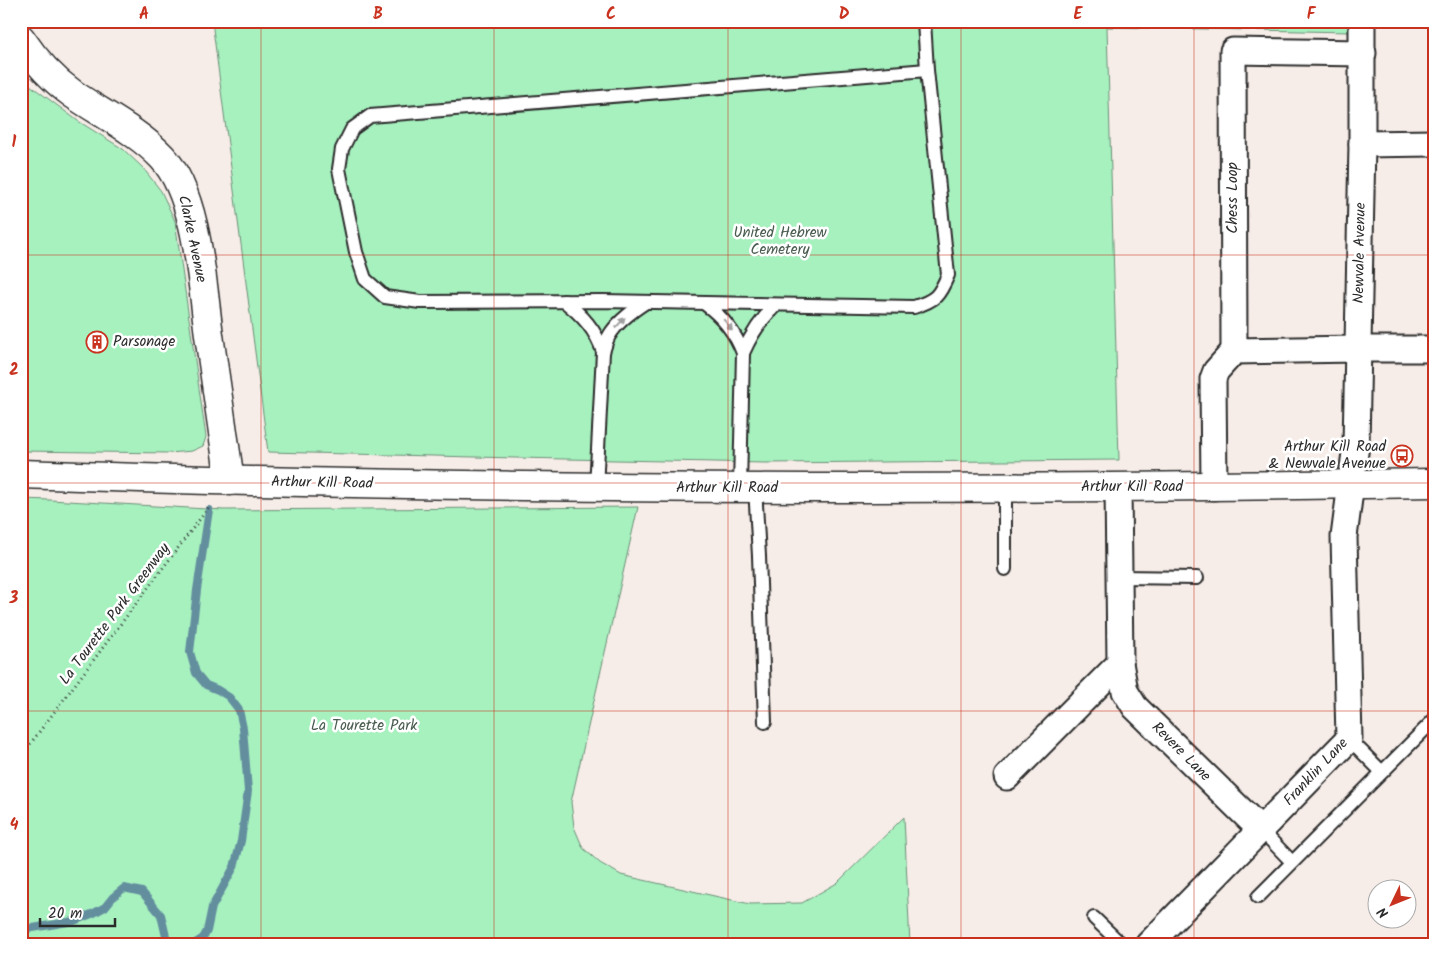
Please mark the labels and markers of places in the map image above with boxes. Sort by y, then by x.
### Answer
building icon: Parsonage [85,330,109,354]
place label: Parsonage [113,330,175,354]
place label: Arthur Kill Road & Newvale Avenue [1268,435,1387,476]
bus stop icon: Arthur Kill Road & Newvale Avenue [1390,444,1414,468]

